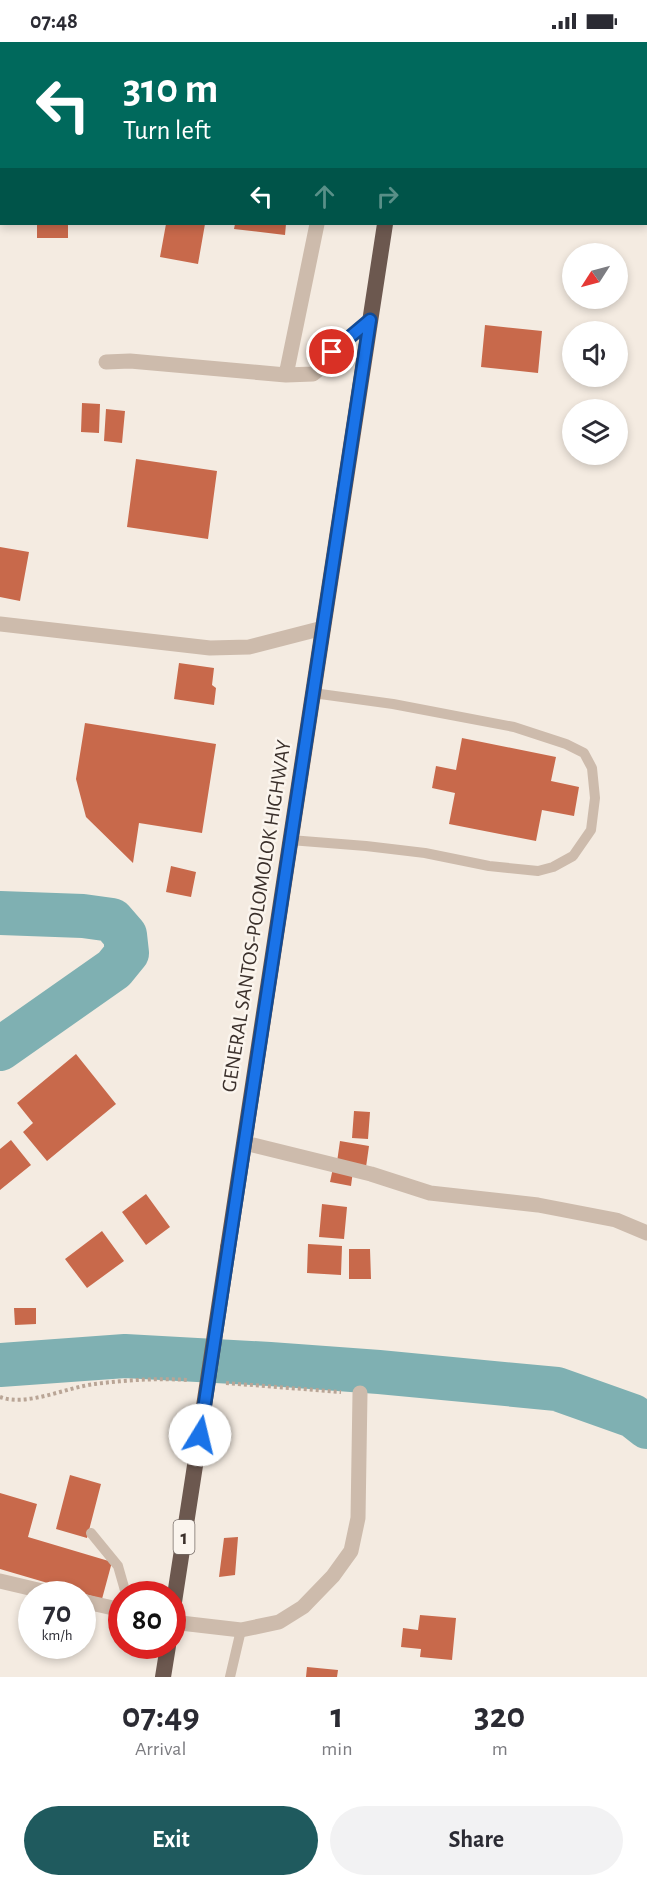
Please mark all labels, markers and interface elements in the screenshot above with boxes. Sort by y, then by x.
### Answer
text: 07:48 [30,10,78,32]
icon: left [24,66,102,144]
text: 310 m [123,68,218,110]
text: Turn left [123,117,211,144]
icon: left [245,180,278,213]
icon: ahead [308,180,341,213]
icon: right [371,180,404,213]
north arrow [562,243,628,309]
map controls [562,243,628,465]
button: sound [562,321,628,387]
pin [306,326,357,377]
icon: arrive [315,335,348,368]
button: layers [562,399,628,465]
street label: GENERAL SANTOS-POLOMOLOK HIGHWAY [218,738,295,1094]
position arrow [168,1403,232,1467]
road number: 1 [174,1520,195,1554]
speed limit sign: 80 [108,1581,186,1659]
text: 70 [43,1598,71,1628]
text: km/h [42,1628,72,1643]
text: 07:49 [122,1698,200,1734]
text: 1 [330,1698,343,1734]
text: 320 [474,1698,525,1734]
text: Arrival [135,1739,186,1759]
text: min [321,1739,352,1759]
text: m [492,1739,508,1759]
button: Exit [24,1806,318,1875]
button: Share [330,1806,623,1875]

